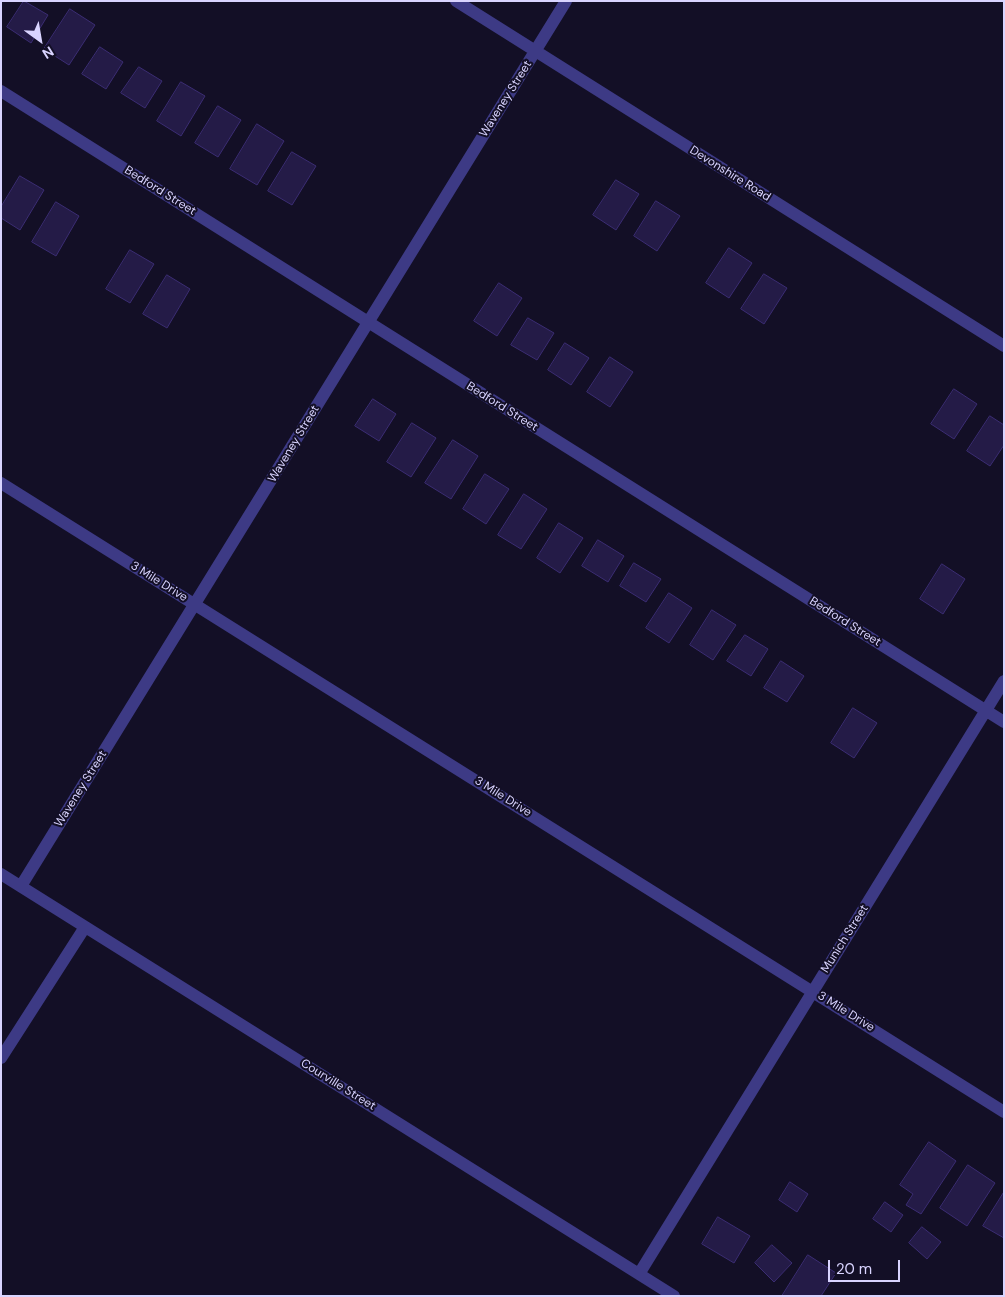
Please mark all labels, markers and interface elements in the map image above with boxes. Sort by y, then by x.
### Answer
north arrow [15,15,65,65]
text: N [39,42,57,63]
street label: Waveney Street [477,58,535,140]
street label: Devonshire Road [687,143,773,205]
street label: Bedford Street [122,163,198,219]
street label: Bedford Street [464,379,540,435]
street label: Waveney Street [265,403,323,485]
street label: 3 Mile Drive [128,559,190,605]
street label: Bedford Street [807,594,883,650]
street label: Waveney Street [52,748,110,830]
street label: 3 Mile Drive [472,774,534,820]
street label: Munich Street [818,902,872,976]
street label: 3 Mile Drive [815,989,877,1035]
street label: Courville Street [298,1056,378,1114]
scale bar [830,1250,902,1282]
text: 20 m [836,1259,872,1279]

